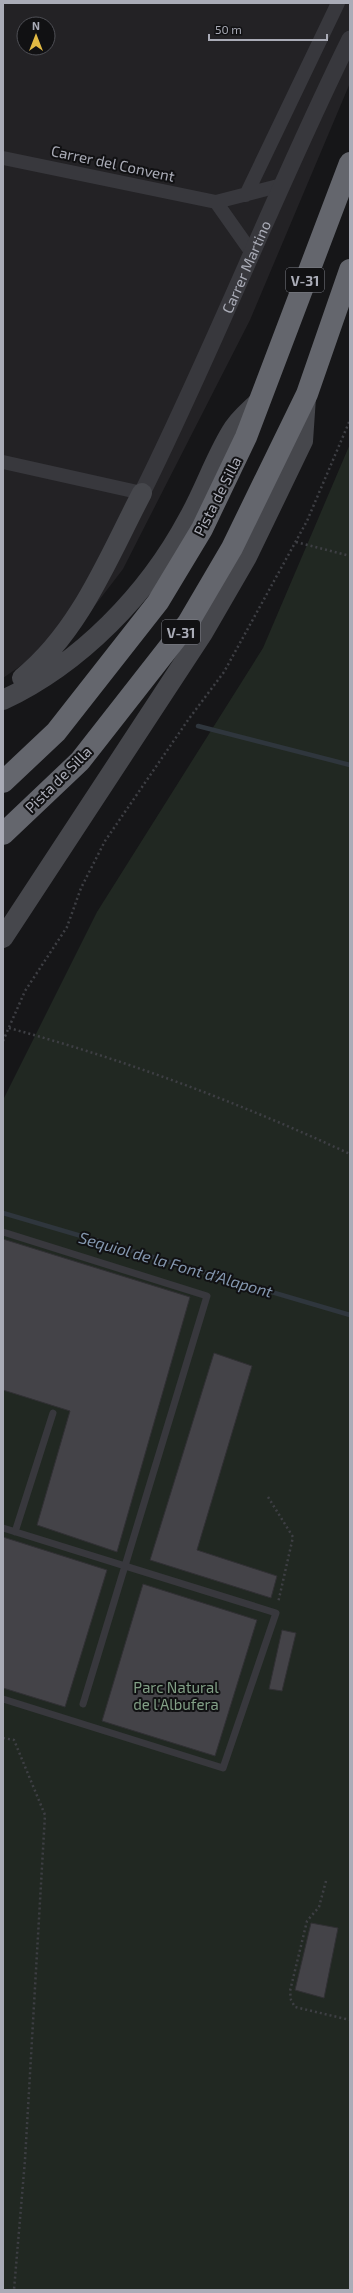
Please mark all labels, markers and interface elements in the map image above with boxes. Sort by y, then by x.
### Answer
north arrow [16,16,56,56]
scale bar [209,16,327,42]
text: N [32,19,40,32]
text: 50 m [215,22,242,36]
street label: Carrer del Convent [50,141,177,185]
street label: Carrer Martino [217,217,274,316]
road number: V-31 [286,268,324,292]
street label: Pista de Silla [189,453,245,539]
road number: V-31 [162,620,200,644]
street label: Pista de Silla [21,742,95,816]
water label: Sequiol de la Font d’Alapont [77,1227,276,1301]
park label: Parc Natural de l'Albufera [133,1678,219,1713]

